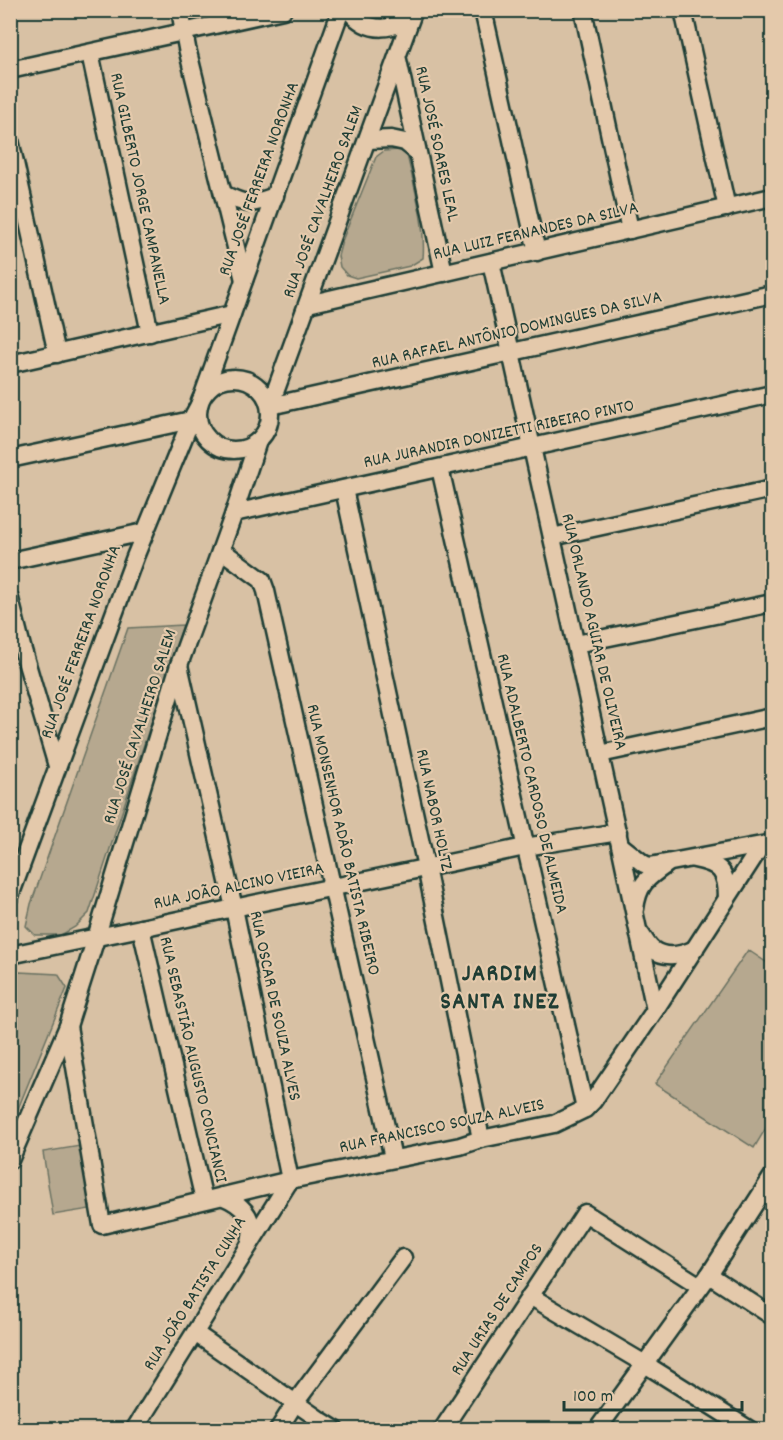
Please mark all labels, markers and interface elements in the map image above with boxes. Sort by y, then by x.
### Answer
street label: RUA JOSÉ SOARES LEAL [407,64,465,225]
street label: RUA GILBERTO JORGE CAMPANELLA [102,71,176,307]
street label: RUA JOSÉ FERREIRA NORONHA [213,78,307,280]
street label: RUA JOSÉ CAVALHEIRO SALEM [278,102,370,302]
street label: RUA LUIZ FERNANDES DA SILVA [431,196,641,268]
street label: RUA RAFAEL ANTÔNIO DOMINGUES DA SILVA [369,285,665,377]
street label: RUA JURANDIR DONIZETTI RIBEIRO PINTO [361,394,637,476]
street label: RUA ORLANDO AGUIAR DE OLIVEIRA [554,511,632,753]
street label: RUA JOSÉ FERREIRA NORONHA [35,541,129,743]
street label: RUA JOSÉ CAVALHEIRO SALEM [98,627,184,827]
street label: RUA ADALBERTO CARDOSO DE ALMEIDA [489,651,573,917]
street label: RUA MONSENHOR ADÃO BATISTA RIBEIRO [299,702,385,978]
street label: RUA NABOR HOLTZ [408,747,458,873]
street label: RUA JOÃO ALCINO VIEIRA [151,857,327,917]
street label: RUA OSCAR DE SOUZA ALVES [242,909,306,1103]
street label: RUA SEBASTIÃO AUGUSTO CONCIANCI [151,934,233,1186]
district label: JARDIM SANTA INEZ [440,958,560,1020]
street label: RUA FRANCISCO SOUZA ALVEIS [337,1093,547,1161]
street label: RUA JOÃO BATISTA CUNHA [138,1212,254,1376]
street label: RUA URIAS DE CAMPOS [446,1239,550,1381]
scale bar [564,1374,742,1412]
text: 100 m [573,1385,613,1410]

